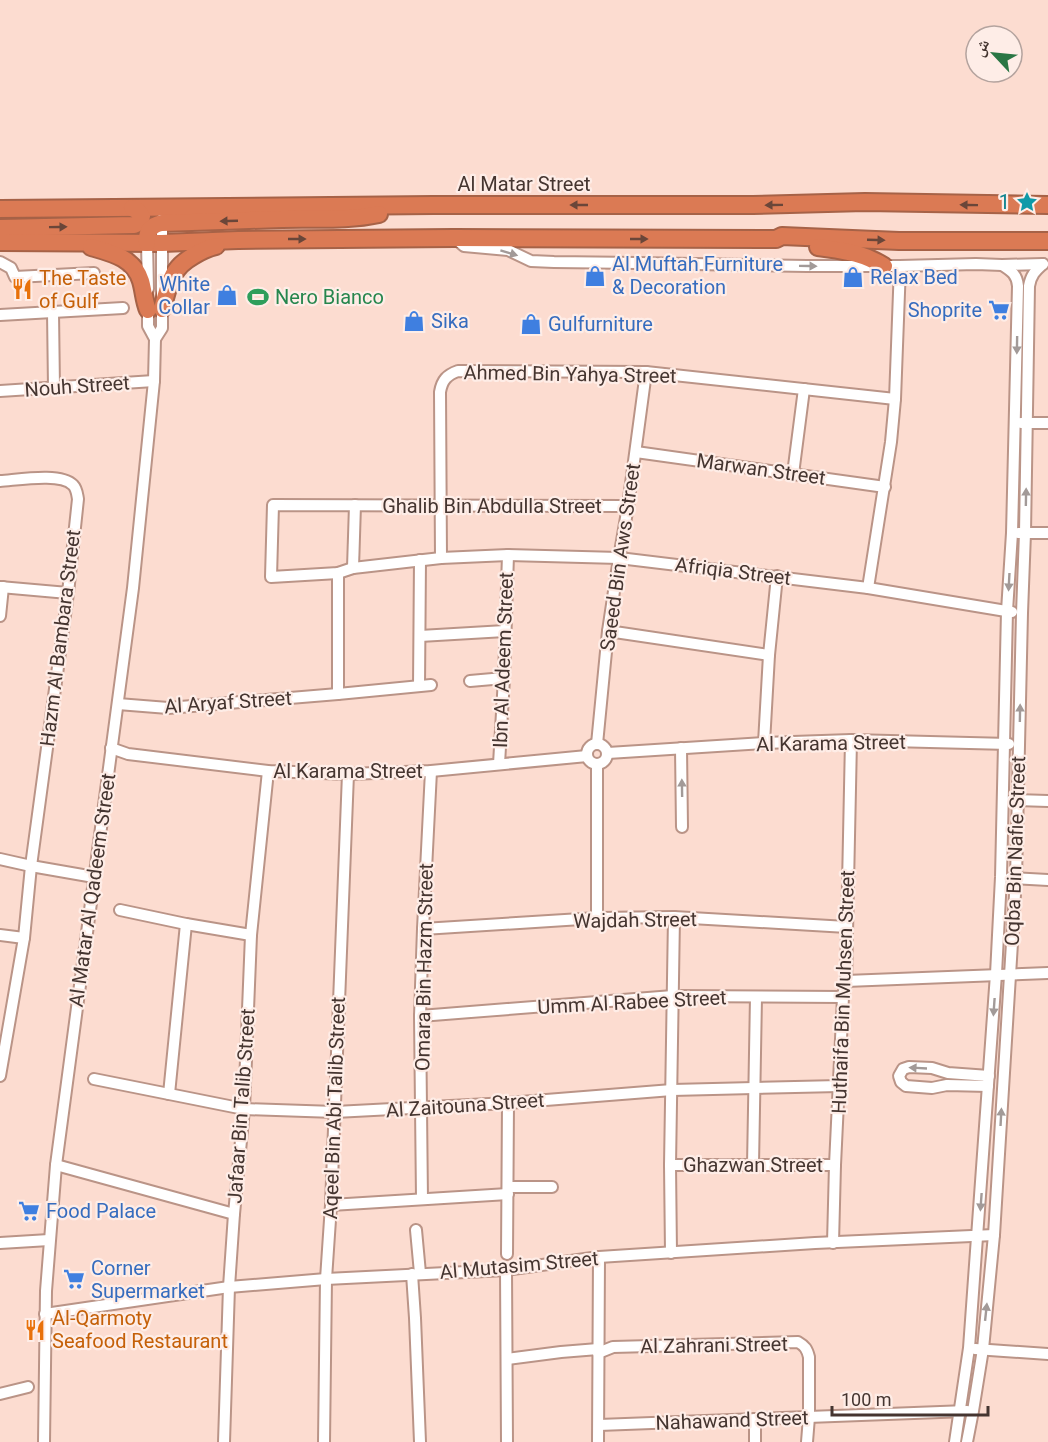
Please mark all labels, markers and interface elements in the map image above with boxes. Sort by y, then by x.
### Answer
north arrow [964,24,1024,84]
text: ش [969,36,993,59]
street label: Al Matar Street [457,172,591,196]
place label: 1 [999,190,1010,214]
place icon: 1 [1015,190,1039,214]
one-way arrow [569,200,588,210]
one-way arrow [764,200,783,209]
one-way arrow [959,200,978,209]
one-way arrow [219,216,238,226]
one-way arrow [49,222,68,232]
one-way arrow [287,234,306,244]
one-way arrow [629,234,648,244]
one-way arrow [867,235,886,245]
one-way arrow [501,248,519,258]
place label: Al Muftah Furniture & Decoration [612,252,783,299]
one-way arrow [798,261,817,271]
shop icon: Al Muftah Furniture & Decoration [583,264,607,288]
shop icon: Relax Bed [841,265,865,289]
place label: Relax Bed [870,265,958,289]
place label: The Taste of Gulf [39,266,126,313]
place label: White Collar [158,272,210,319]
restaurant icon: The Taste of Gulf [10,277,34,301]
shop icon: White Collar [215,283,239,307]
sports icon: Nero Bianco [246,285,270,309]
place label: Nero Bianco [275,285,384,309]
place label: Shoprite [908,298,982,322]
supermarket icon: Shoprite [987,298,1011,322]
shop icon: Sika [402,309,426,333]
place label: Sika [431,309,469,333]
shop icon: Gulfurniture [519,312,543,336]
place label: Gulfurniture [548,312,653,336]
one-way arrow [1012,335,1021,354]
street label: Ahmed Bin Yahya Street [463,360,677,388]
street label: Nouh Street [24,370,130,402]
street label: Marwan Street [695,448,827,490]
street label: Saeed Bin Aws Street [595,462,645,652]
one-way arrow [1021,487,1031,506]
street label: Ghalib Bin Abdulla Street [382,494,602,518]
street label: Hazm Al Bambara Street [35,528,85,748]
street label: Afriqia Street [674,552,792,590]
street label: Ibn Al Adeem Street [488,571,518,749]
one-way arrow [1004,572,1014,591]
street label: Al Aryaf Street [163,686,293,718]
one-way arrow [1015,703,1024,722]
street label: Al Karama Street [756,730,906,756]
street label: Oqba Bin Nafie Street [1000,756,1030,946]
street label: Al Karama Street [273,759,423,783]
street label: Al Matar Al Qadeem Street [64,772,120,1008]
one-way arrow [677,778,687,797]
street label: Omara Bin Hazm Street [410,863,438,1071]
street label: Huthaifa Bin Muhsen Street [827,870,859,1114]
street label: Wajdah Street [573,907,697,933]
street label: Umm Al Rabee Street [537,985,727,1019]
street label: Aqeel Bin Abi Talib Street [318,996,350,1220]
one-way arrow [989,998,999,1017]
street label: Jafaar Bin Talib Street [222,1008,260,1204]
one-way arrow [909,1063,928,1072]
street label: Al Zaitouna Street [385,1087,545,1123]
one-way arrow [997,1108,1006,1127]
street label: Ghazwan Street [683,1153,823,1177]
one-way arrow [976,1192,985,1211]
supermarket icon: Food Palace [17,1199,41,1223]
place label: Food Palace [46,1199,156,1223]
street label: Al Mutasim Street [439,1246,599,1284]
place label: Corner Supermarket [91,1256,205,1303]
supermarket icon: Corner Supermarket [62,1267,86,1291]
one-way arrow [981,1302,991,1321]
place label: Al-Qarmoty Seafood Restaurant [52,1306,228,1353]
restaurant icon: Al-Qarmoty Seafood Restaurant [23,1318,47,1342]
street label: Al Zahrani Street [640,1332,788,1358]
scale bar [832,1379,988,1417]
text: 100 m [841,1389,892,1410]
street label: Nahawand Street [655,1405,809,1435]

